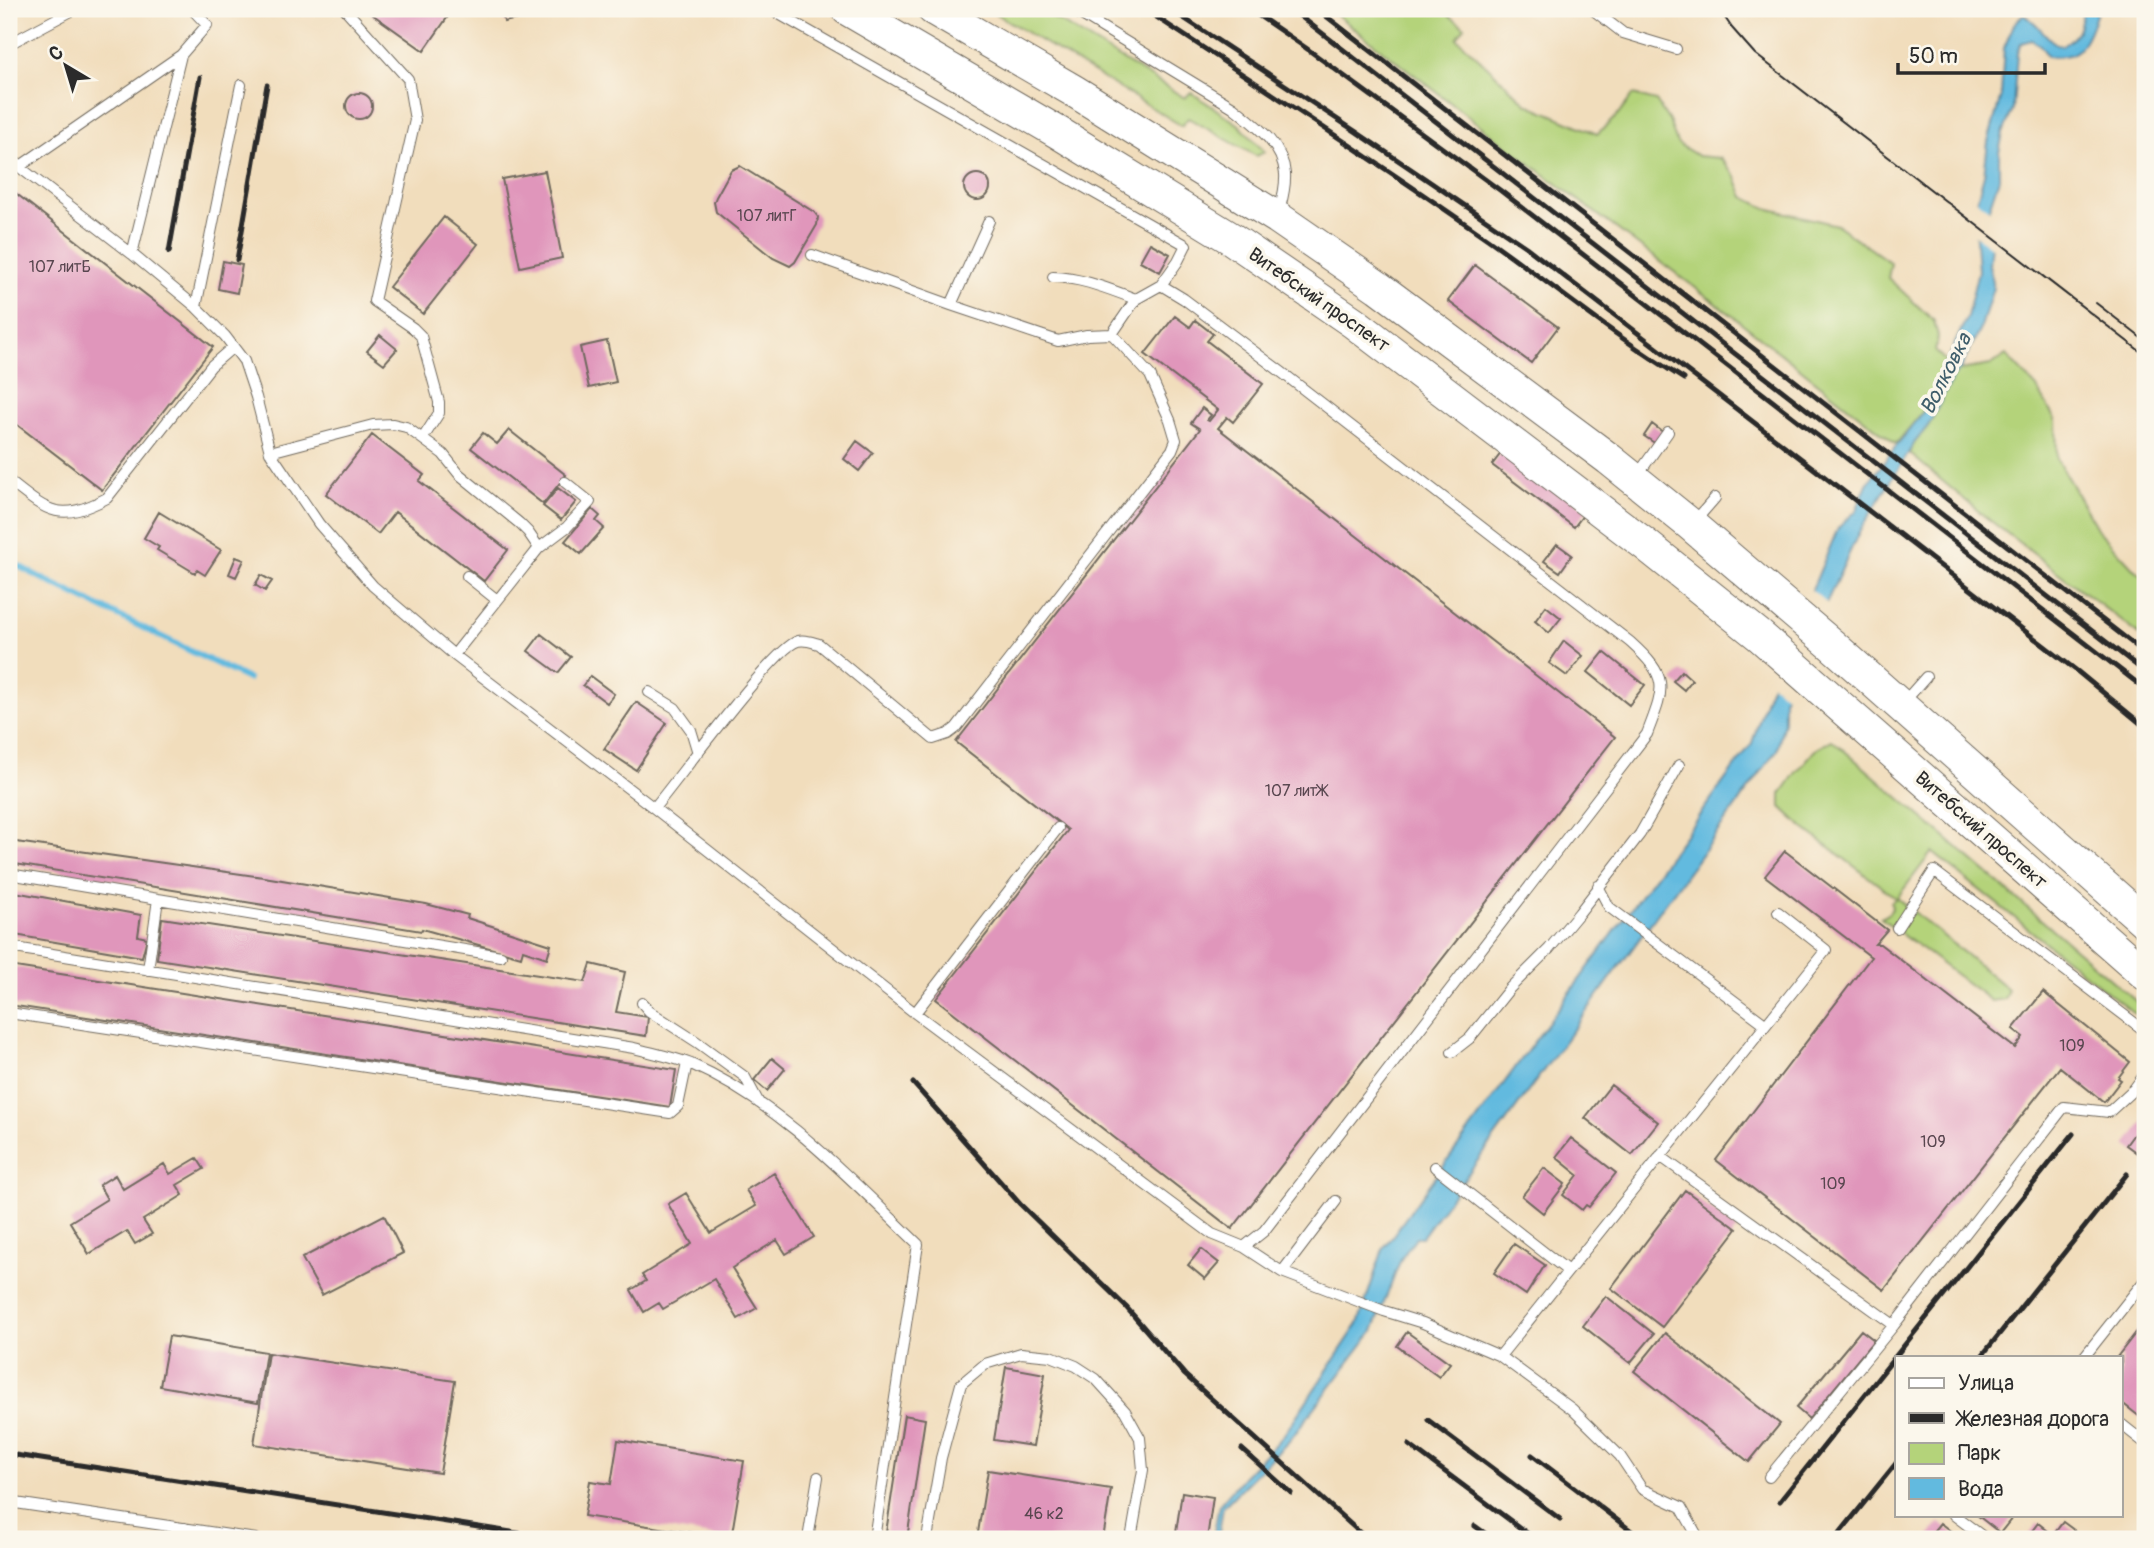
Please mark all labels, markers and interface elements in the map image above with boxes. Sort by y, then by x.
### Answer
north arrow [32,32,102,102]
scale bar [1898,32,2046,76]
text: С [44,40,68,66]
text: 50 m [1909,43,1958,70]
house number: 107 литГ [737,206,797,226]
street label: Витебский проспект [1244,242,1395,358]
house number: 107 литБ [29,257,91,277]
water label: Волковка [1914,328,1978,419]
street label: Витебский проспект [1910,766,2052,894]
house number: 107 литЖ [1265,781,1330,801]
house number: 109 [2059,1036,2085,1056]
house number: 109 [1920,1132,1946,1152]
house number: 109 [1820,1174,1846,1194]
legend [1895,1356,2122,1516]
text: Улица [1958,1370,2014,1397]
text: Железная дорога [1955,1406,2109,1433]
text: Парк [1958,1440,2001,1467]
text: Вода [1958,1476,2004,1503]
house number: 46 к2 [1024,1504,1064,1524]

